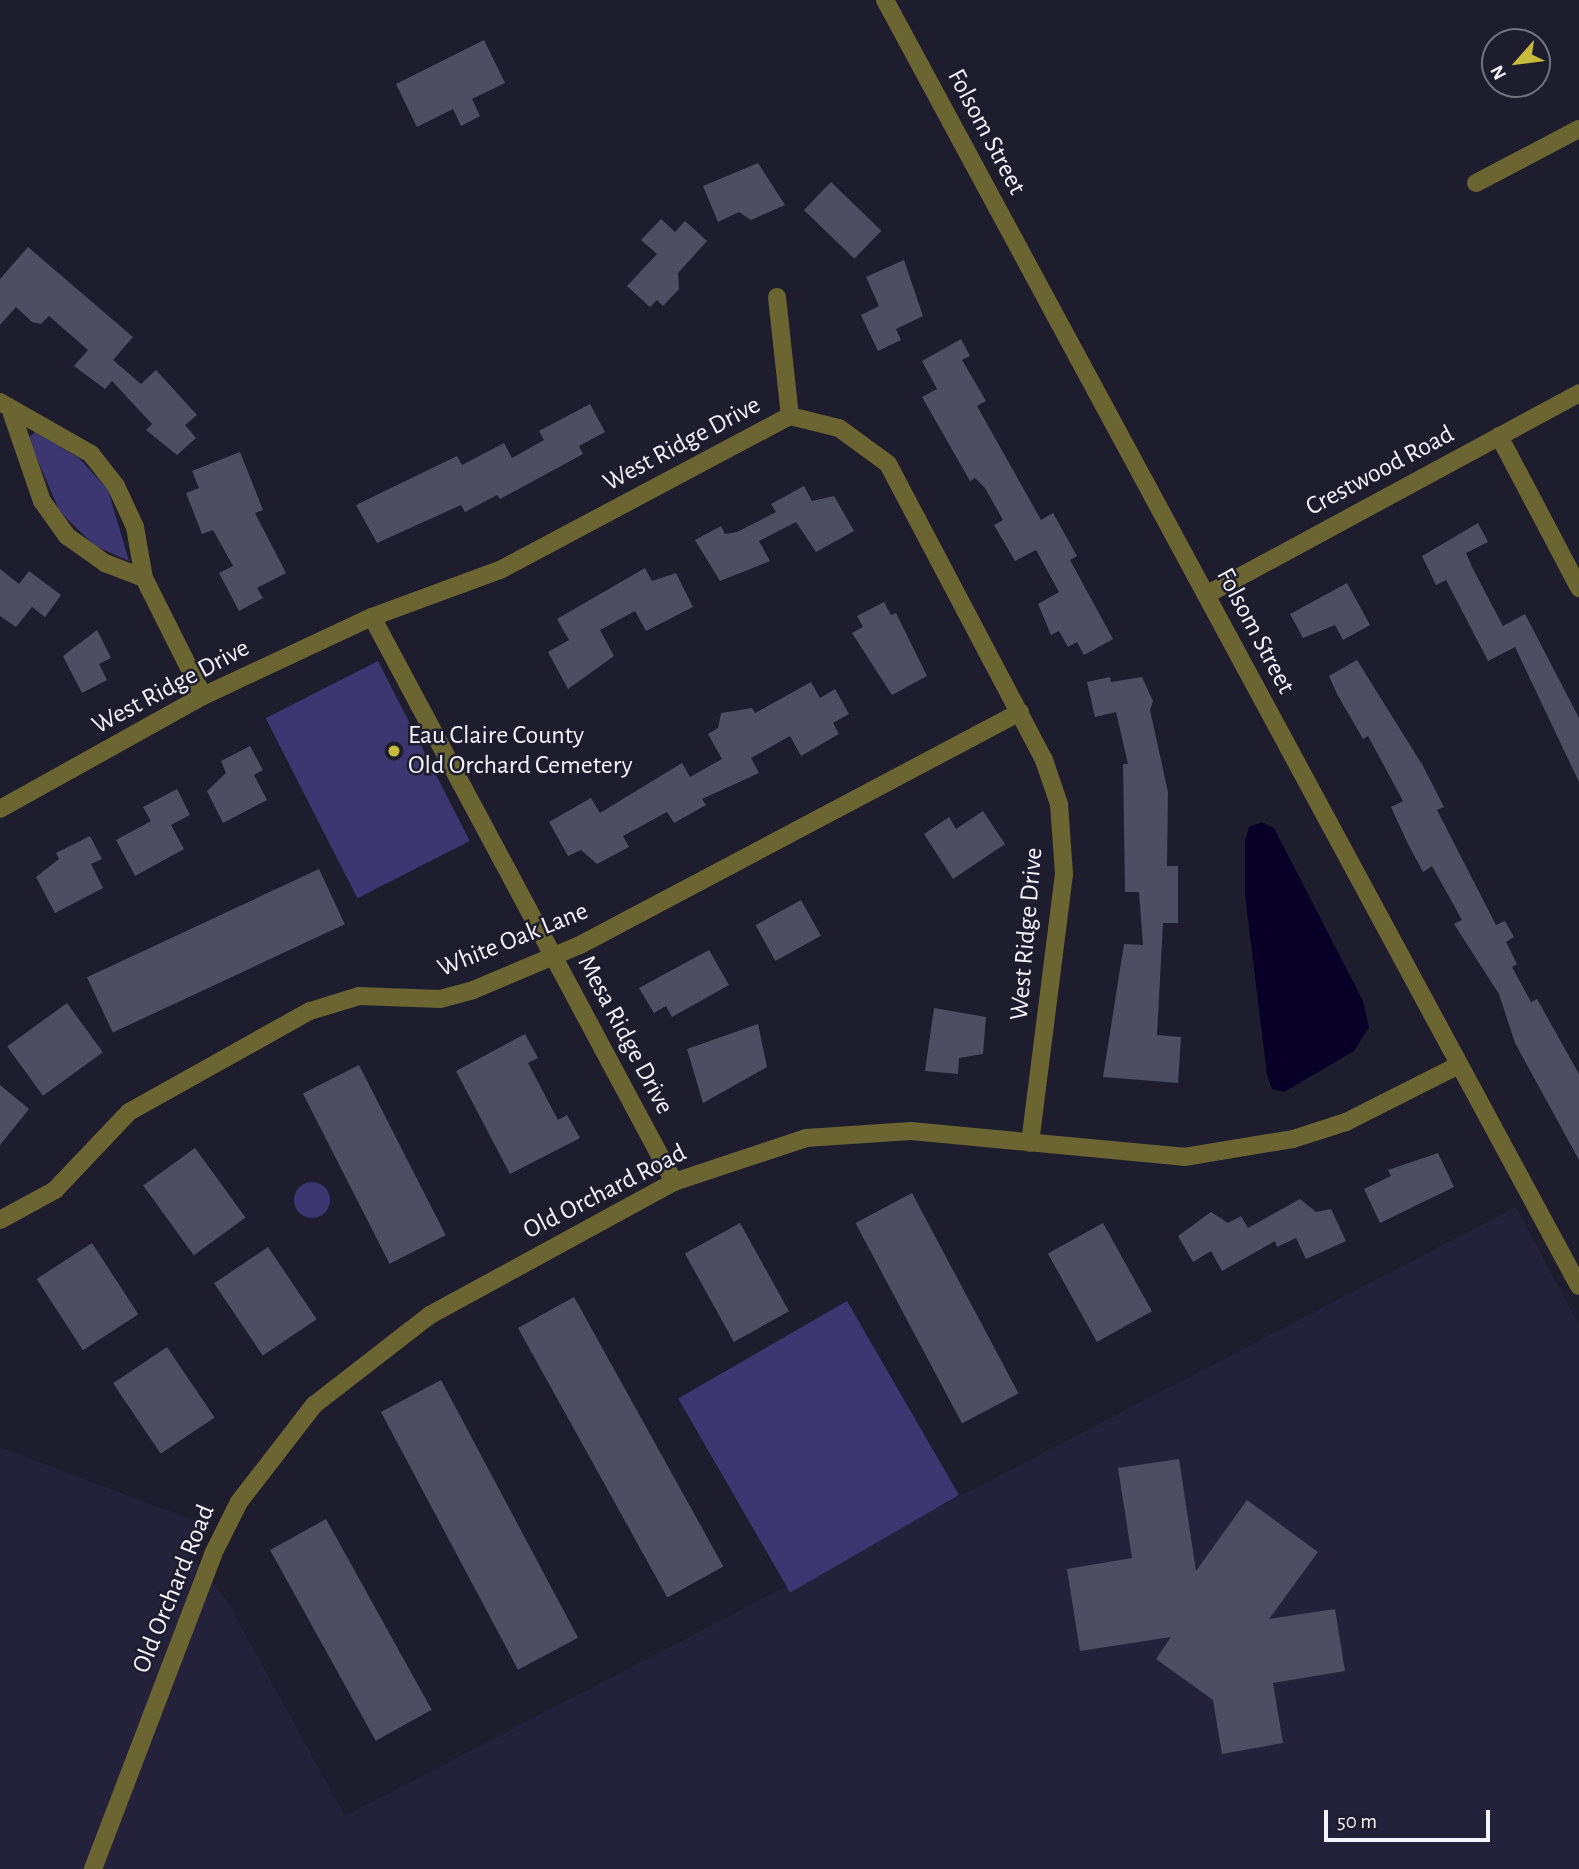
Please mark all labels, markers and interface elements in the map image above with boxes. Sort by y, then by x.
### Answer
north arrow [1481,28,1551,98]
text: N [1487,62,1510,82]
street label: Folsom Street [940,64,1032,200]
street label: West Ridge Drive [598,390,766,498]
street label: Crestwood Road [1301,419,1459,523]
street label: Folsom Street [1209,563,1301,699]
street label: West Ridge Drive [87,633,255,741]
place label: Eau Claire County Old Orchard Cemetery [408,720,632,782]
marker: Eau Claire County Old Orchard Cemetery [386,743,402,759]
street label: West Ridge Drive [1004,846,1050,1022]
street label: White Oak Lane [433,896,593,984]
street label: Mesa Ridge Drive [570,950,680,1120]
street label: Old Orchard Road [518,1138,692,1246]
street label: Old Orchard Road [126,1500,222,1678]
scale bar [1327,1796,1493,1840]
text: 50 m [1337,1811,1377,1832]

